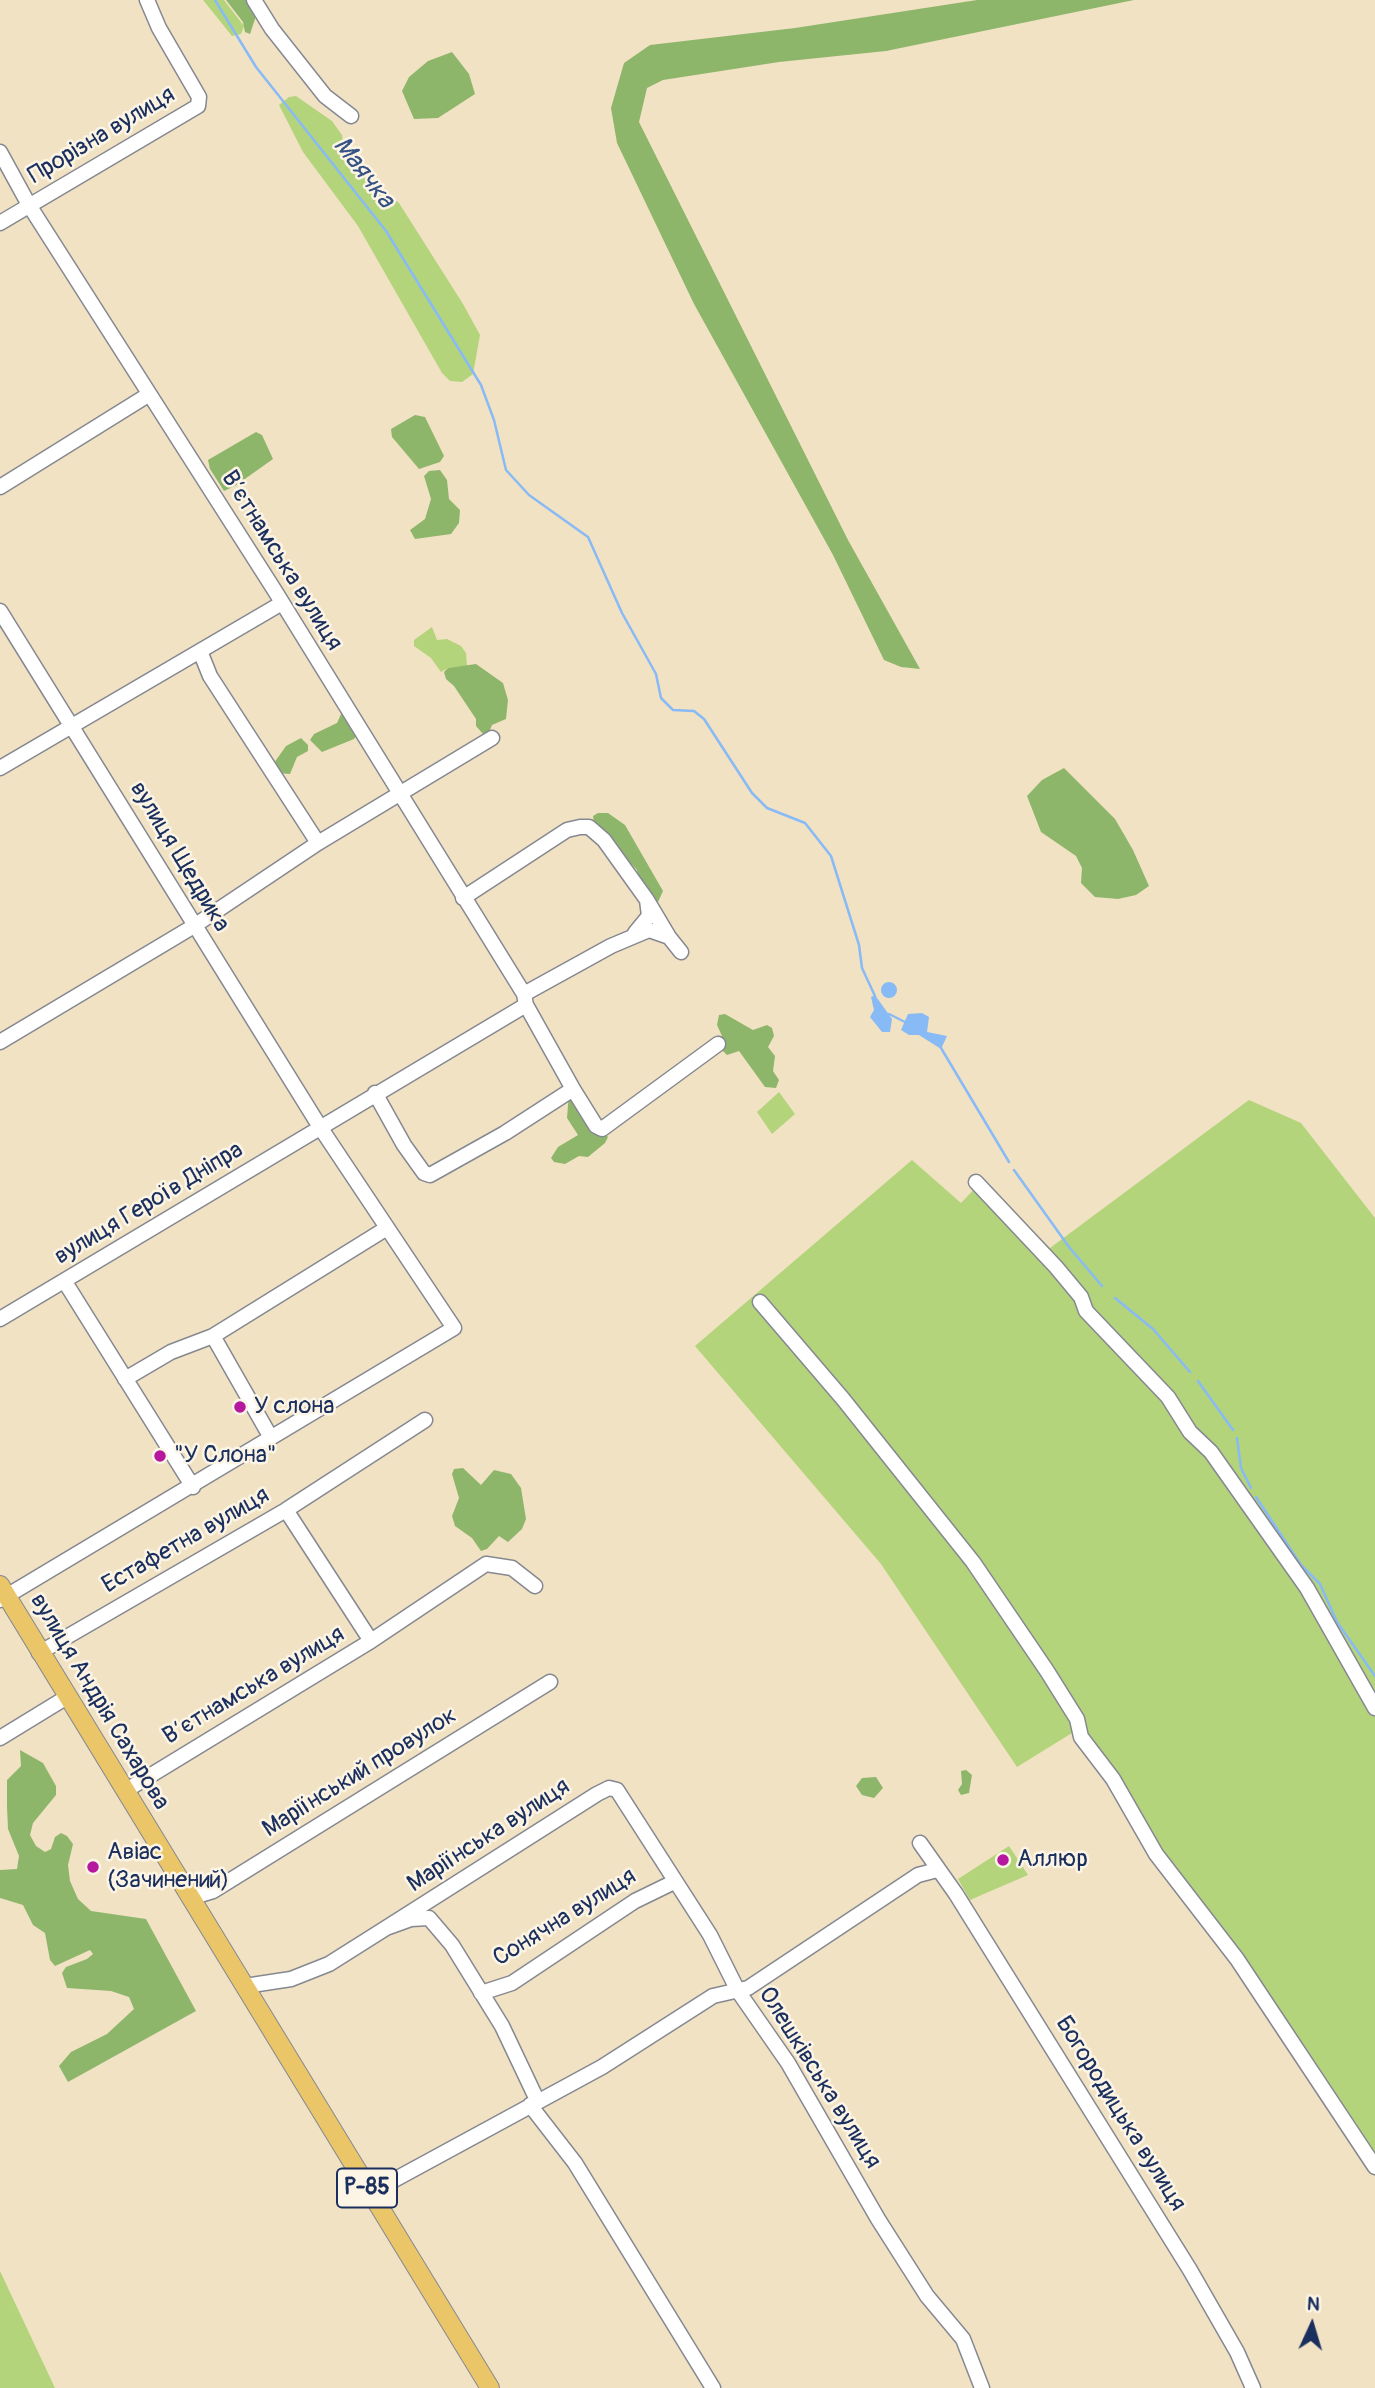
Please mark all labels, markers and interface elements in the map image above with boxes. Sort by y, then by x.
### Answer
street label: Прорізна вулиця [24,81,180,191]
water label: Маячка [326,131,400,215]
street label: Вʼєтнамська вулиця [214,466,348,656]
street label: вулиця Щедрика [123,777,235,937]
street label: вулиця Героїв Дніпра [49,1136,249,1272]
place label: У слона [254,1393,334,1421]
marker: У слона [232,1399,248,1415]
place label: "У Слона" [174,1442,277,1470]
marker: "У Слона" [152,1448,168,1464]
street label: Естафетна вулиця [97,1481,275,1601]
street label: вулиця Андрія Сахарова [23,1589,175,1815]
street label: Вʼєтнамська вулиця [158,1620,350,1752]
street label: Маріїнський провулок [258,1702,462,1844]
street label: Маріїнська вулиця [402,1773,576,1899]
place label: Авіас (Зачинений) [107,1839,229,1895]
place label: Аллюр [1017,1846,1088,1874]
marker: Аллюр [995,1852,1011,1868]
marker: Авіас (Зачинений) [85,1859,101,1875]
street label: Сонячна вулиця [488,1863,642,1973]
street label: Олешківська вулиця [751,1982,887,2174]
street label: Богородицька вулиця [1048,2011,1192,2217]
road number: Р-85 [337,2168,397,2208]
north arrow [1277,2290,1347,2360]
text: N [1306,2292,1321,2316]

